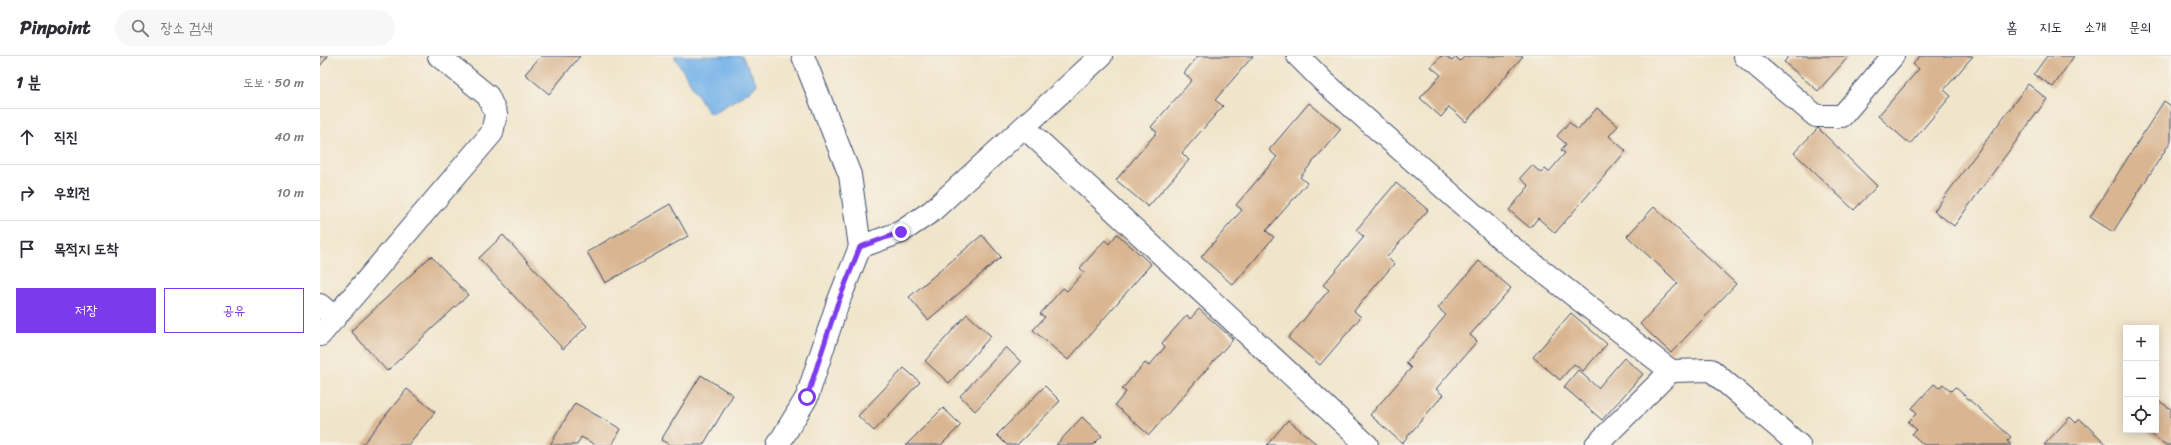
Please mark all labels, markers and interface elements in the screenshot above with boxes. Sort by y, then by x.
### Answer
search box [115,10,395,46]
text: Pinpoint [20,11,91,44]
text: 장소 검색 [161,15,213,41]
text: 홈 [2006,15,2017,40]
text: 지도 [2039,15,2062,40]
text: 소개 [2084,15,2106,40]
text: 문의 [2128,15,2151,40]
icon: search [129,17,151,39]
text: 1 분 [16,67,41,97]
text: 도보 · 50 m [243,71,304,94]
text: 직진 [54,124,78,150]
text: 40 m [274,125,304,148]
icon: ahead [16,126,38,148]
text: 우회전 [54,180,90,206]
text: 10 m [277,181,304,204]
icon: right [16,182,38,204]
route end [892,223,910,241]
text: 목적지 도착 [54,236,118,262]
icon: arrive [16,238,38,260]
button: 저장 [16,288,156,333]
button: 공유 [164,288,304,333]
map controls [2123,325,2159,433]
button: + [2123,325,2159,361]
button: − [2123,361,2159,397]
route start [798,388,816,406]
button: locate [2123,397,2159,433]

